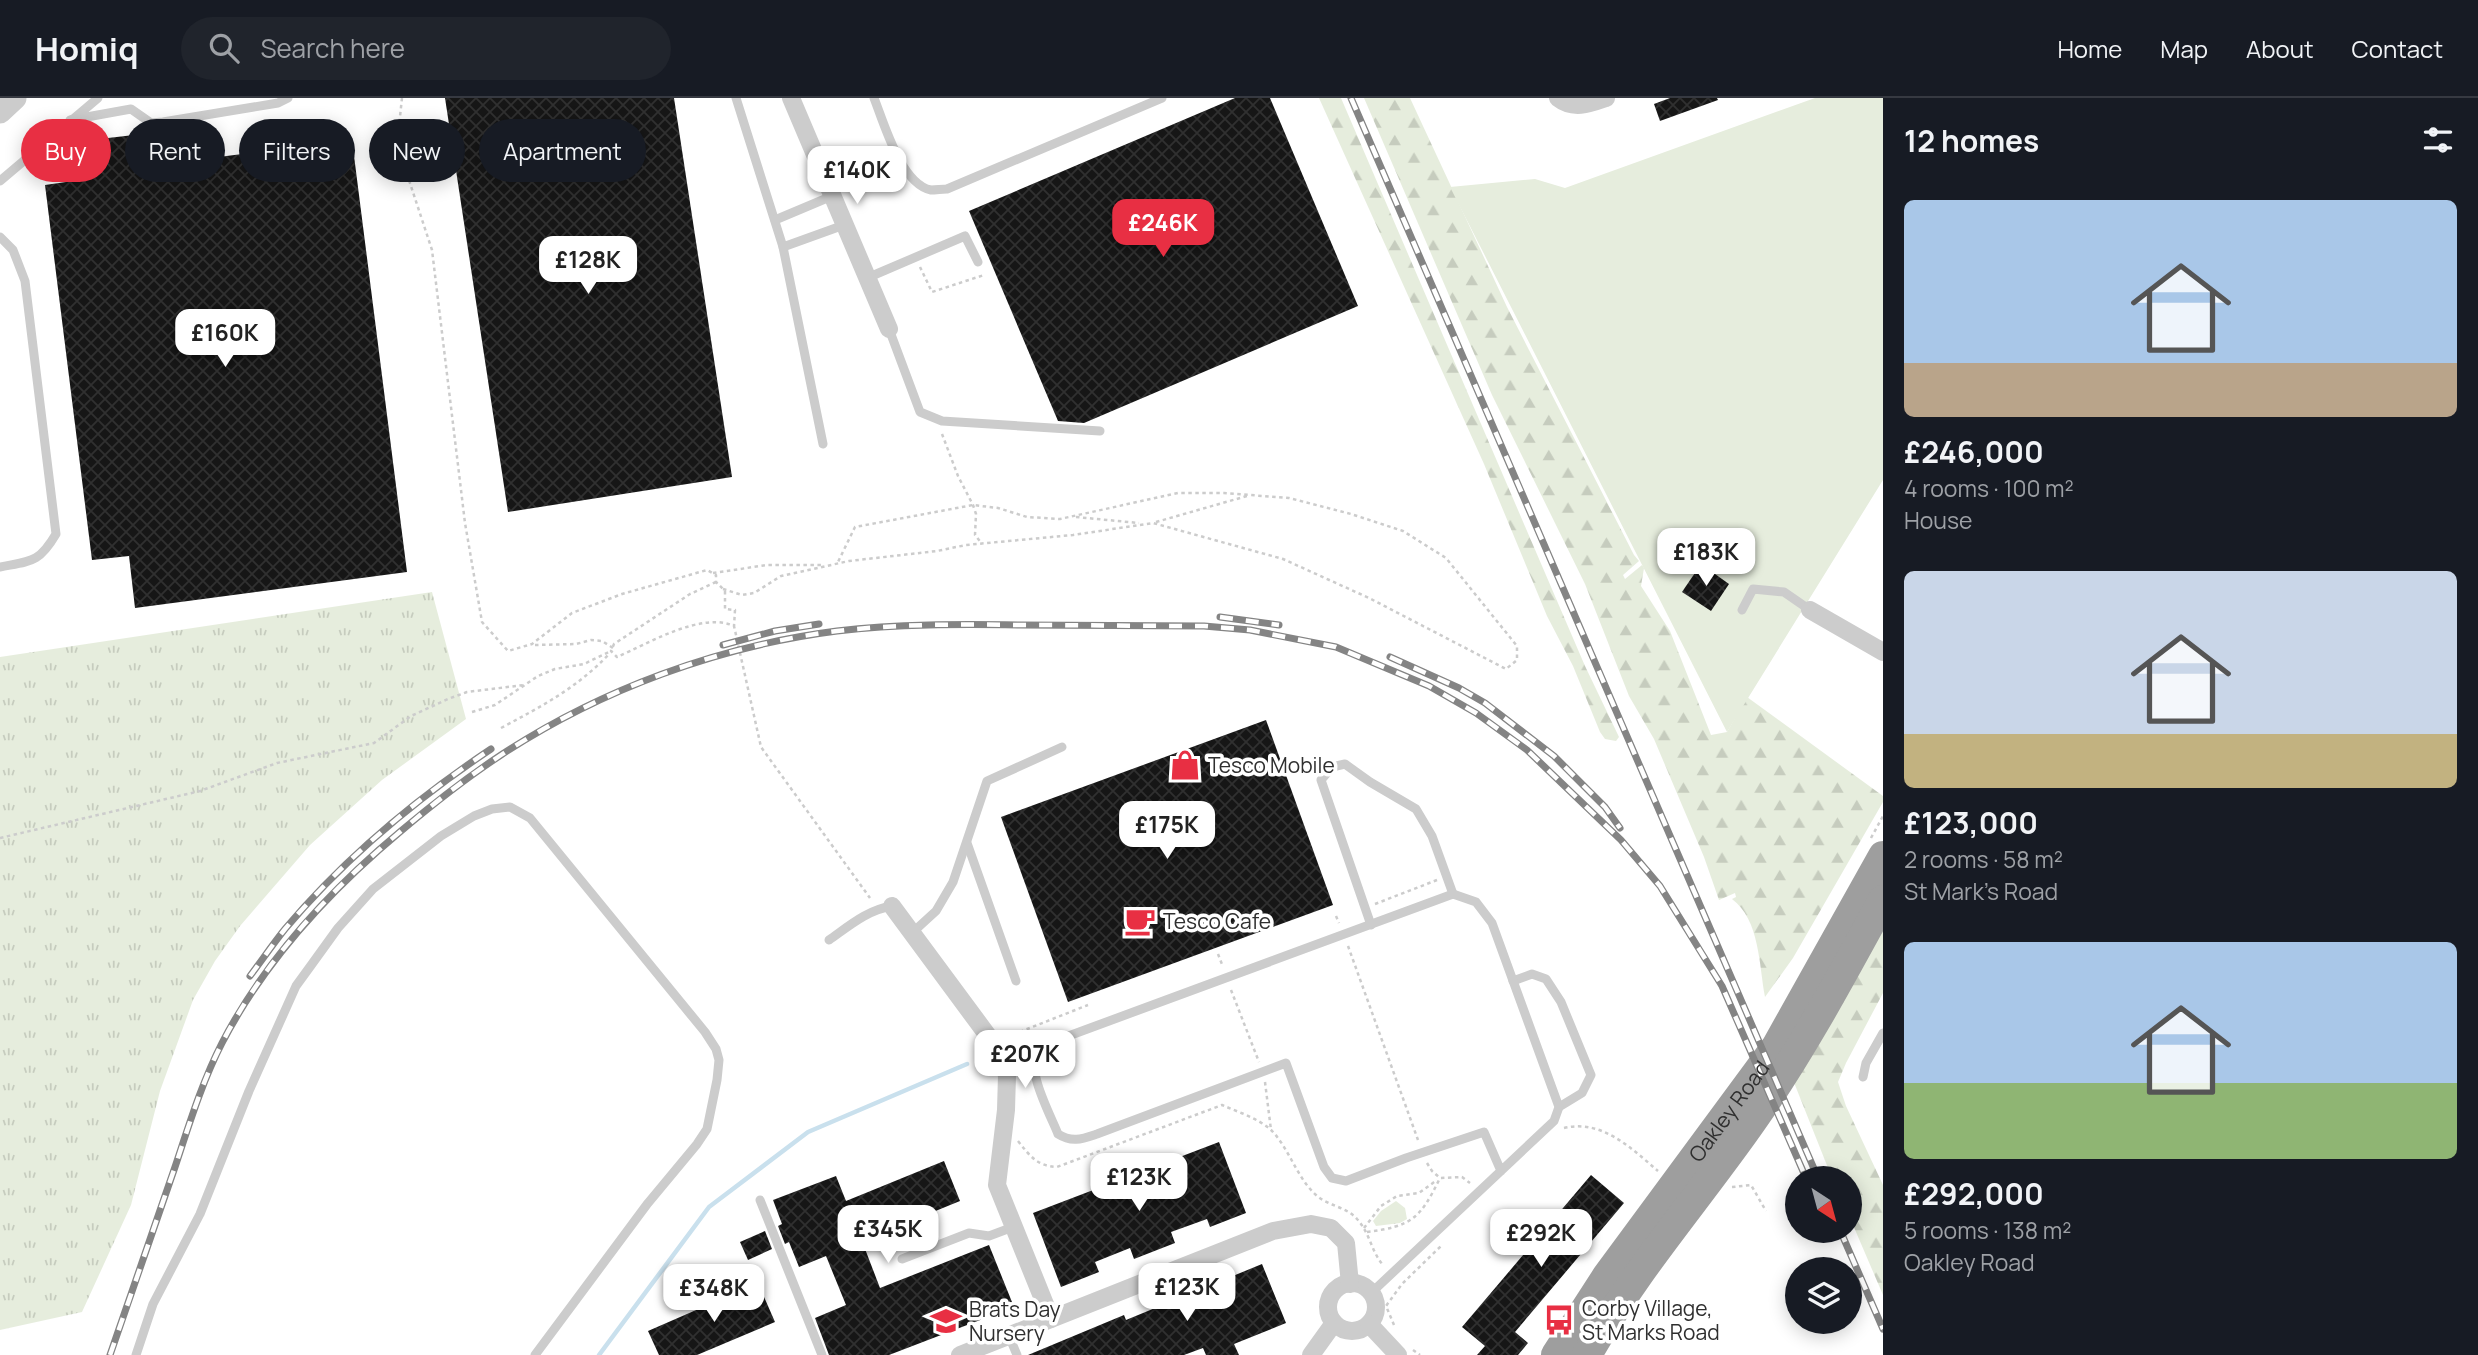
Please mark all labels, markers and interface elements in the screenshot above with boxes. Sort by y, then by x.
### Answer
search box [181,17,671,80]
text: Homiq [35,26,139,71]
icon: search [205,29,243,67]
text: Search here [261,30,405,66]
text: Home [2057,32,2122,65]
text: Map [2160,32,2208,65]
text: About [2246,32,2314,65]
text: Contact [2352,32,2443,65]
chip: Buy [21,119,111,182]
chip: Rent [125,119,225,182]
chip: Filters [239,119,355,182]
chip: New [369,119,465,182]
chip: Apartment [479,119,646,182]
text: 12 homes [1904,120,2039,161]
icon: filters [2419,121,2457,159]
pin: £140K [808,146,906,206]
text: £140K [823,153,891,185]
pin: £246K [1114,200,1212,259]
text: £246K [1128,206,1198,238]
pin: £128K [539,236,637,296]
text: £128K [555,243,621,275]
icon: home [2118,245,2244,371]
pin: £160K [176,310,274,369]
text: £160K [191,316,259,348]
text: £246,000 [1904,431,2044,472]
text: 4 rooms · 100 m² [1904,472,2074,504]
text: House [1904,504,1973,536]
pin: £183K [1657,528,1755,588]
text: £183K [1673,535,1739,567]
icon: home [2118,616,2244,742]
shop icon: Tesco Mobile [1168,748,1202,782]
place label: Tesco Mobile [1208,751,1335,779]
pin: £175K [1118,802,1216,861]
text: £123,000 [1904,802,2038,843]
text: £175K [1135,808,1199,840]
text: 2 rooms · 58 m² [1904,843,2063,875]
text: St Mark's Road [1904,875,2058,907]
cafe icon: Tesco Cafe [1123,904,1157,938]
place label: Tesco Cafe [1163,907,1271,935]
icon: home [2118,987,2244,1113]
pin: £207K [976,1030,1074,1090]
text: £207K [990,1037,1060,1069]
street label: Oakley Road [1682,1055,1775,1167]
pin: £123K [1090,1154,1188,1213]
text: £123K [1106,1160,1172,1192]
north arrow [1785,1166,1862,1242]
map controls [1785,1166,1862,1334]
text: £292,000 [1904,1173,2044,1214]
pin: £345K [839,1206,937,1265]
pin: £292K [1492,1210,1590,1269]
text: £345K [854,1212,922,1244]
text: 5 rooms · 138 m² [1904,1214,2071,1246]
text: £292K [1506,1216,1576,1248]
text: Oakley Road [1904,1246,2035,1278]
button: layers [1785,1257,1862,1334]
pin: £348K [665,1264,763,1324]
pin: £123K [1138,1264,1236,1323]
text: £123K [1154,1270,1220,1302]
text: £348K [679,1271,749,1303]
place label: Corby Village, St Marks Road [1582,1294,1720,1346]
place label: Brats Day Nursery [969,1295,1061,1347]
bus stop icon: Corby Village, St Marks Road [1542,1303,1576,1337]
school or university icon: Brats Day Nursery [929,1304,963,1338]

